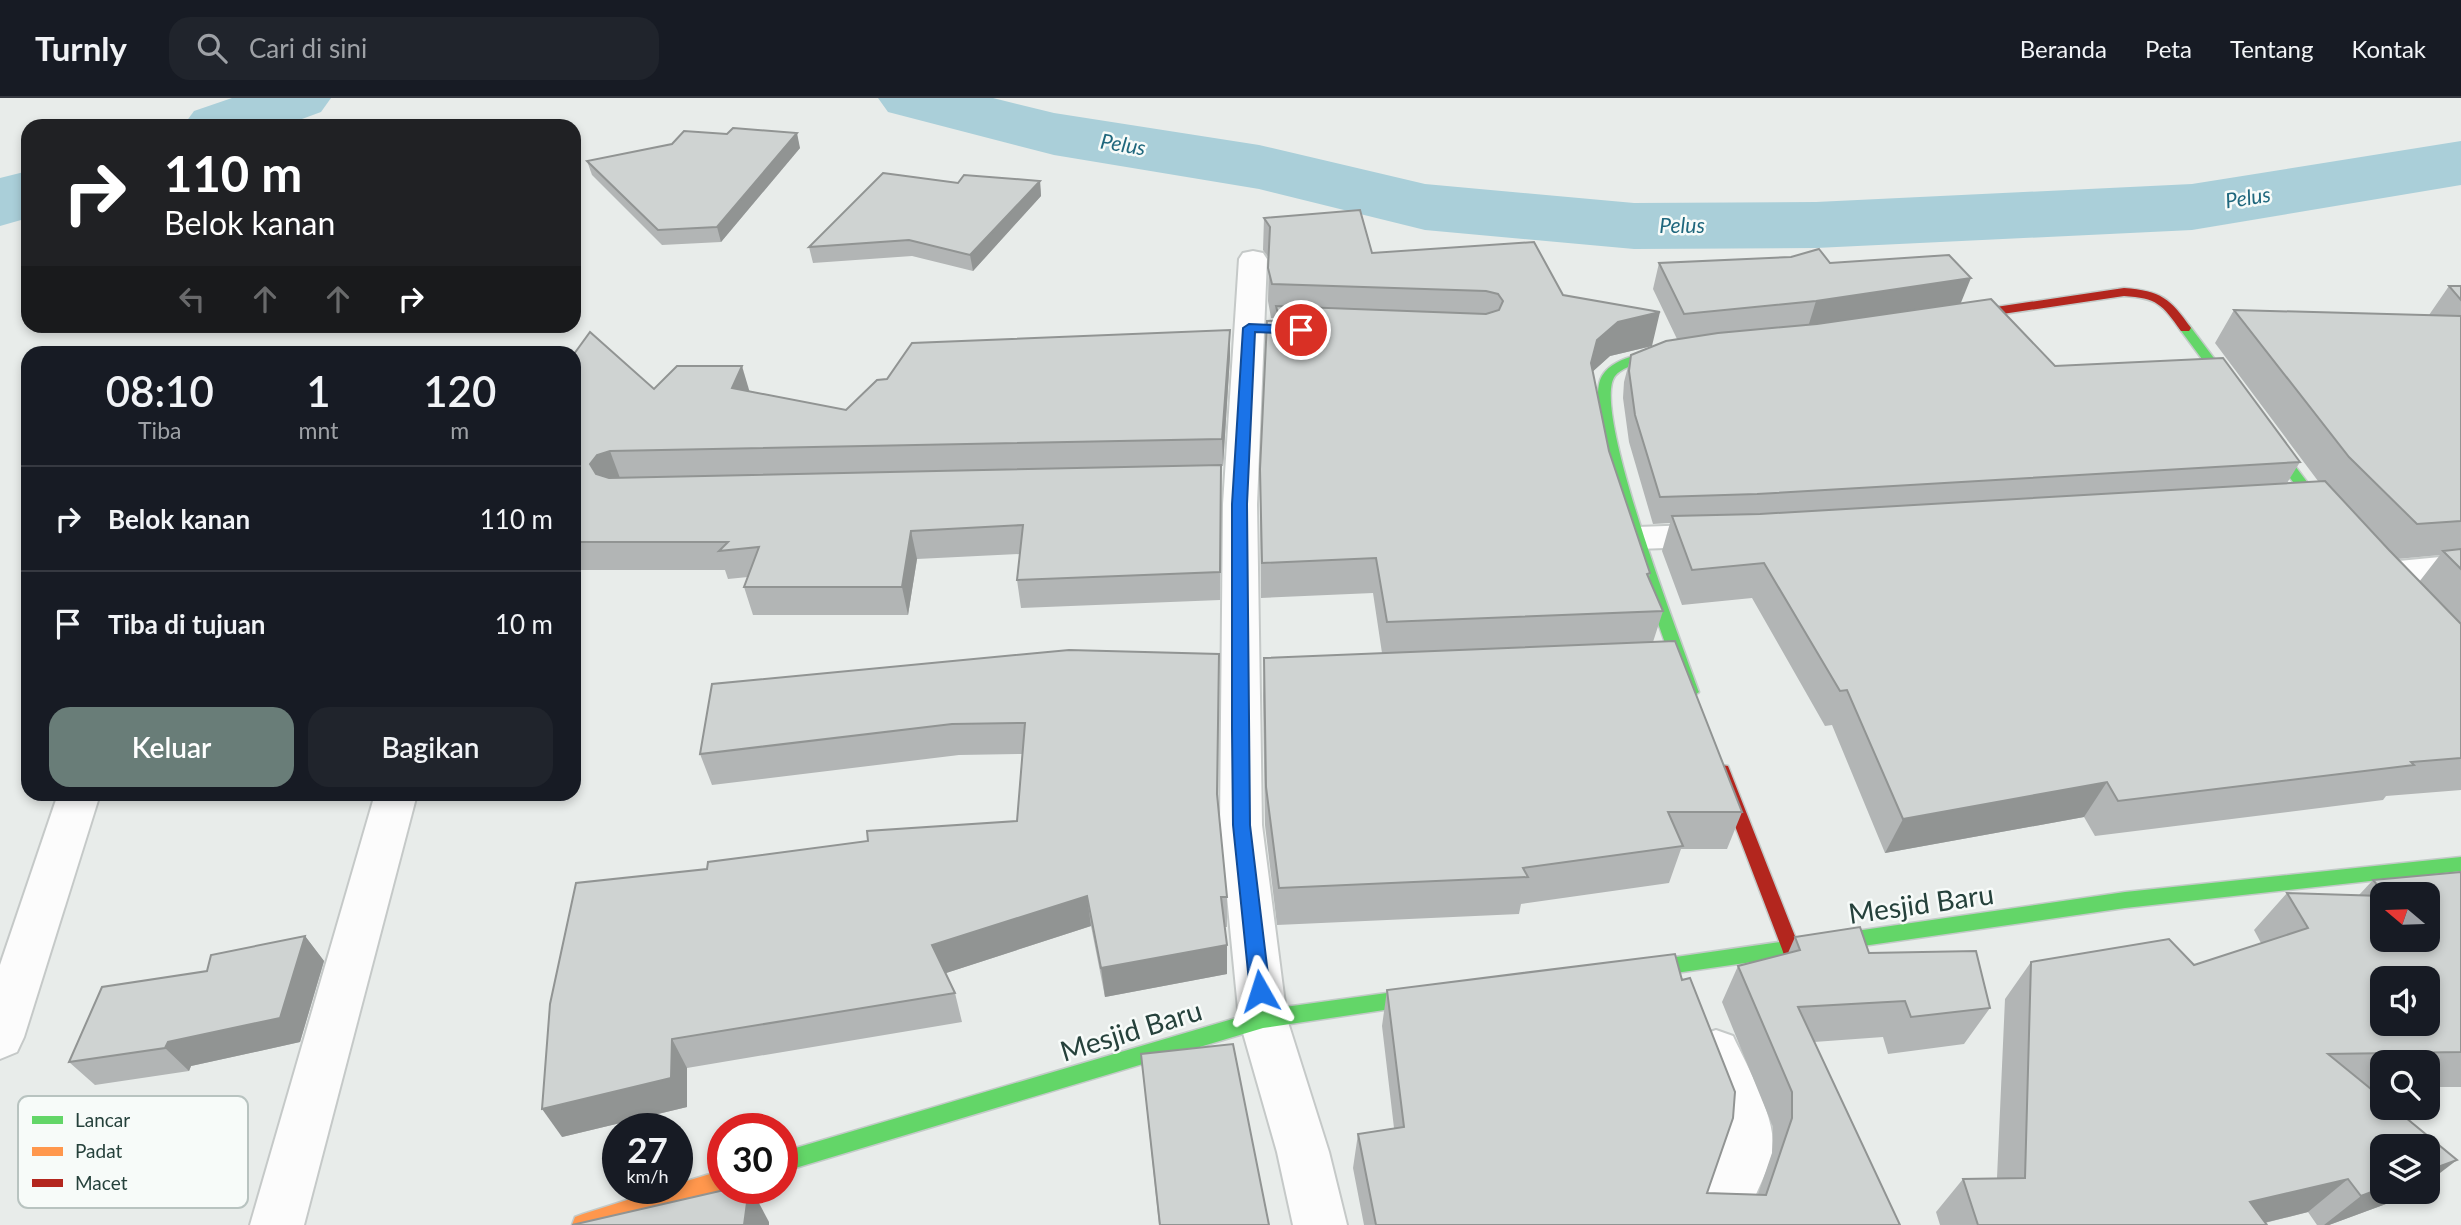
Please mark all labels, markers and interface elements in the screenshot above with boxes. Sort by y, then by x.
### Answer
search box [169,17,659,80]
text: Turnly [35,28,127,68]
icon: search [193,29,231,67]
text: Cari di sini [249,32,367,64]
text: Beranda [2020,34,2107,63]
text: Peta [2145,34,2192,63]
text: Tentang [2230,34,2313,63]
text: Kontak [2351,34,2426,63]
water label: Pelus [1099,128,1148,159]
text: 110 m [164,144,302,202]
icon: right [49,147,140,238]
water label: Pelus [2223,181,2272,212]
text: Belok kanan [164,203,335,242]
water label: Pelus [1659,212,1705,237]
icon: left [173,280,211,318]
icon: ahead [246,280,284,318]
icon: ahead [319,280,357,318]
icon: right [392,280,430,318]
pin [1271,300,1331,360]
icon: arrive [1282,311,1320,349]
text: 08:10 [106,366,214,416]
text: 1 [306,366,331,416]
text: 120 [423,366,496,416]
text: Tiba [138,416,181,444]
text: mnt [299,416,338,444]
text: m [450,416,469,444]
icon: right [49,500,87,538]
text: Belok kanan [108,503,250,535]
text: 110 m [480,503,553,535]
icon: arrive [49,605,87,643]
text: Tiba di tujuan [108,608,266,640]
text: 10 m [495,608,553,640]
button: Keluar [49,707,294,787]
button: Bagikan [308,707,553,787]
street label: Mesjid Baru [1846,876,1996,930]
north arrow [2370,882,2440,952]
map controls [2370,882,2440,1204]
position arrow [1223,954,1297,1028]
button: sound [2370,966,2440,1036]
street label: Mesjid Baru [1056,992,1206,1068]
button: search [2370,1050,2440,1120]
legend [18,1096,248,1208]
text: Lancar [75,1108,130,1131]
speed limit sign: 30 [707,1113,798,1204]
text: 27 [627,1128,668,1170]
button: layers [2370,1134,2440,1204]
text: Padat [75,1139,123,1162]
text: km/h [626,1165,669,1187]
text: Macet [75,1171,128,1194]

